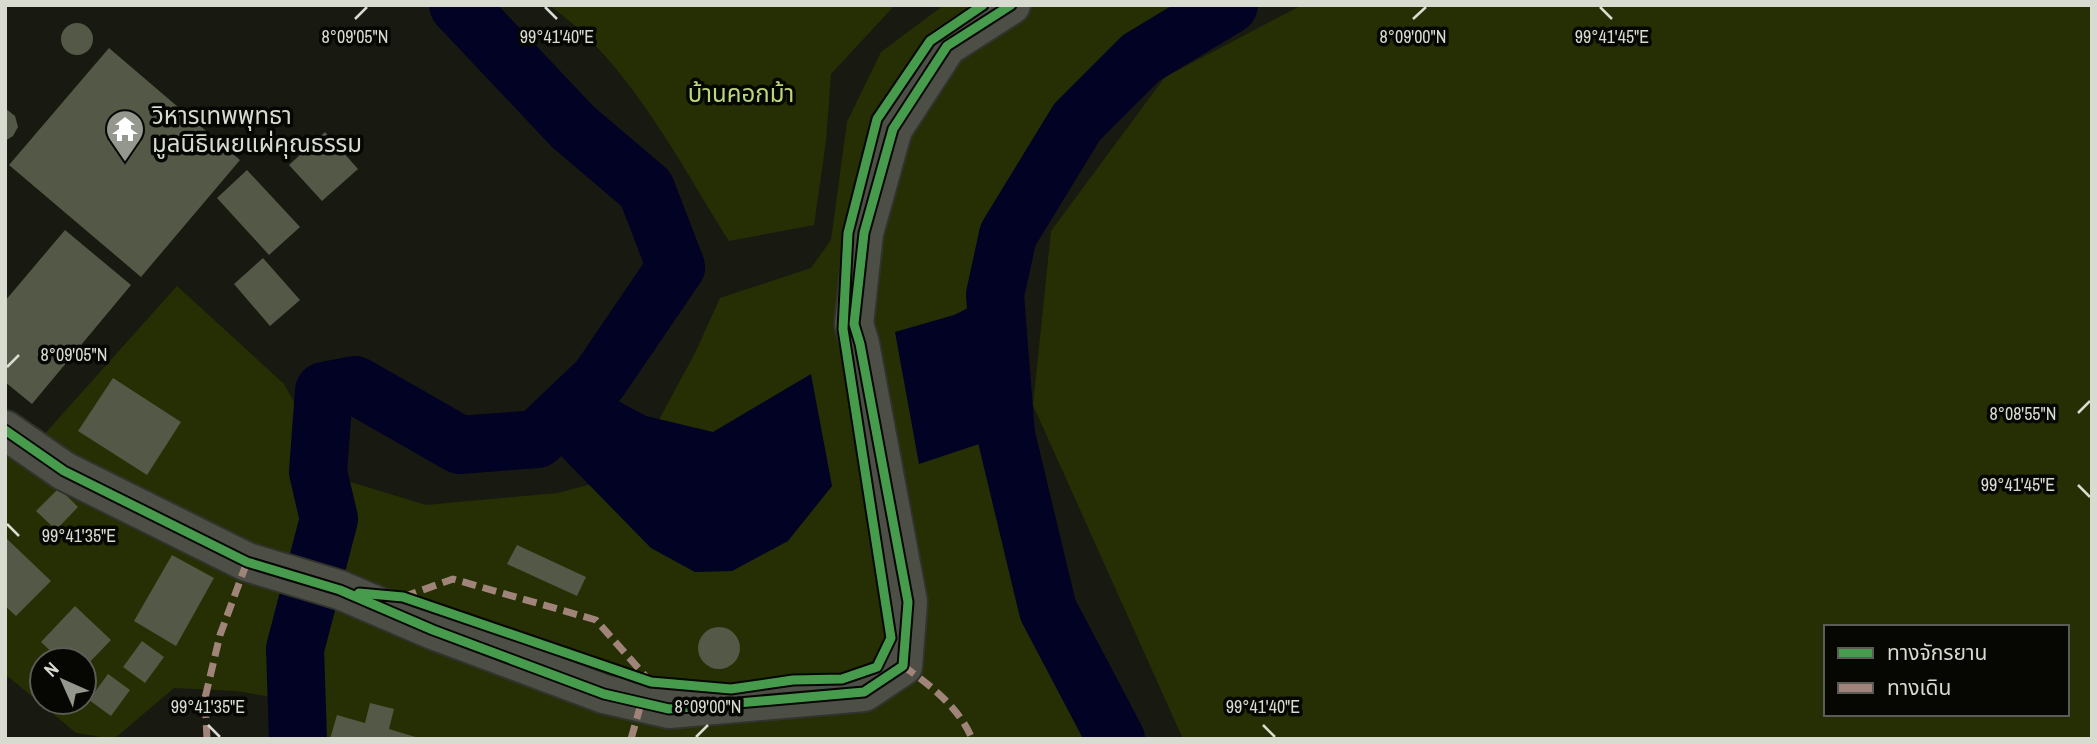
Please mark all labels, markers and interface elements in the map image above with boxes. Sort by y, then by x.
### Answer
text: 8°09'05"N [322,24,388,49]
text: 99°41'40"E [520,24,594,49]
text: 8°09'00"N [1380,24,1446,49]
text: 99°41'45"E [1575,24,1649,49]
park label: บ้านคอกม้า [688,77,794,109]
place label: วิหารเทพพุทธา มูลนิธิเผยแผ่คุณธรรม [151,99,362,159]
temple icon: วิหารเทพพุทธา มูลนิธิเผยแผ่คุณธรรม [104,108,146,163]
text: 8°09'05"N [41,342,107,367]
text: 8°08'55"N [1990,401,2056,426]
text: 99°41'45"E [1981,472,2055,497]
text: 99°41'35"E [42,523,116,548]
legend [1824,625,2069,716]
text: ทางจักรยาน [1887,638,1988,667]
north arrow [28,646,98,716]
text: N [38,656,64,682]
text: ทางเดิน [1887,673,1951,702]
text: 99°41'35"E [171,694,245,719]
text: 8°09'00"N [675,694,741,719]
text: 99°41'40"E [1226,694,1300,719]

